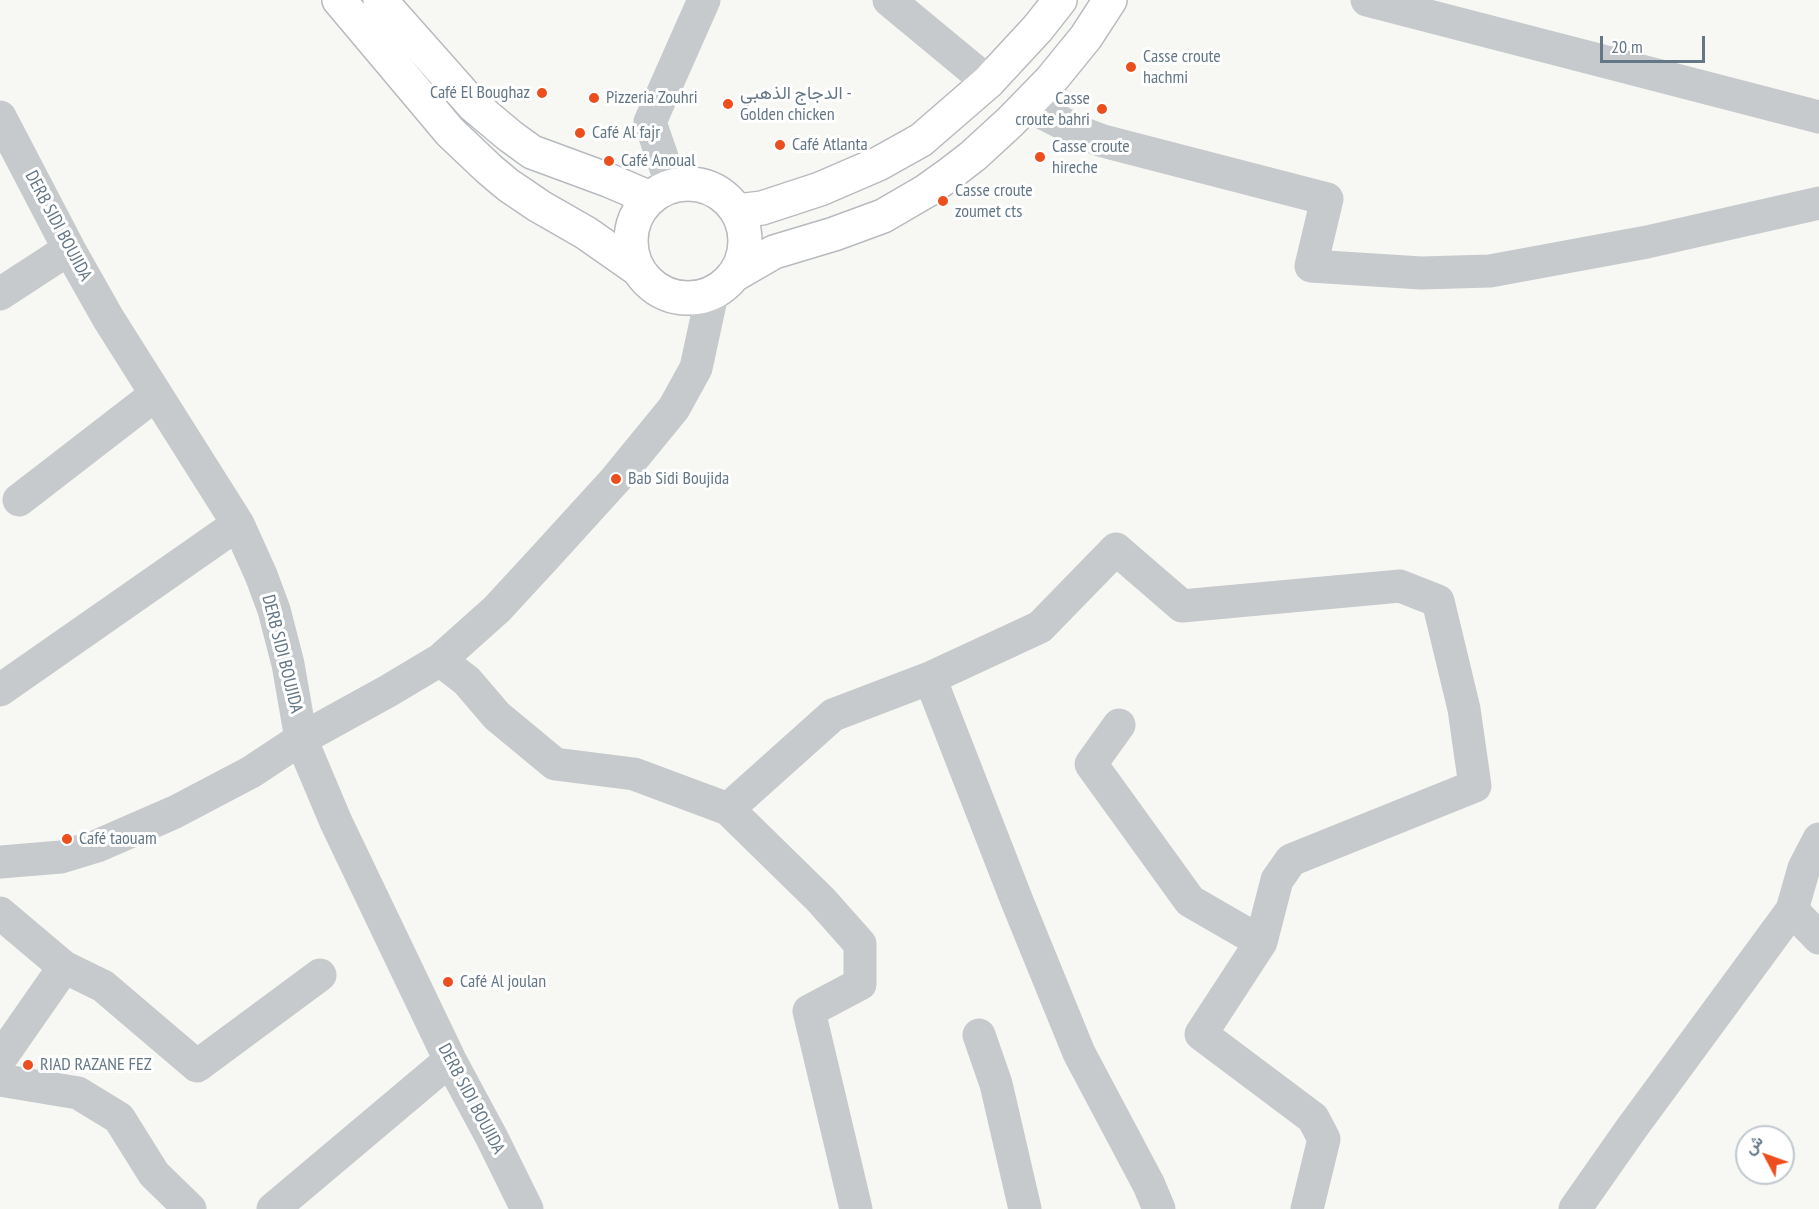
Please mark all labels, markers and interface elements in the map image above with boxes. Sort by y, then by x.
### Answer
scale bar [1603,24,1708,62]
text: 20 m [1611,35,1643,58]
place label: Casse croute hachmi [1143,46,1221,88]
marker: Casse croute hachmi [1124,60,1138,74]
place label: Café El Boughaz [430,82,530,104]
place label: الدجاج الذهبي - Golden chicken [740,83,852,125]
marker: Café El Boughaz [535,86,549,100]
place label: Pizzeria Zouhri [606,87,698,109]
place label: Casse croute bahri [1015,88,1090,130]
marker: Pizzeria Zouhri [587,91,601,105]
marker: الدجاج الذهبي - Golden chicken [721,97,735,111]
marker: Casse croute bahri [1095,102,1109,116]
place label: Café Al fajr [592,122,660,144]
marker: Café Al fajr [573,126,587,140]
place label: Café Atlanta [792,134,868,156]
place label: Casse croute hireche [1052,136,1130,178]
marker: Café Atlanta [773,138,787,152]
place label: Café Anoual [621,150,695,172]
marker: Casse croute hireche [1033,150,1047,164]
marker: Café Anoual [602,154,616,168]
street label: DERB SIDI BOUJIDA [20,167,96,285]
place label: Casse croute zoumet cts [955,180,1033,222]
marker: Casse croute zoumet cts [936,194,950,208]
place label: Bab Sidi Boujida [628,468,729,490]
marker: Bab Sidi Boujida [609,472,623,486]
street label: DERB SIDI BOUJIDA [257,593,307,715]
place label: Café taouam [79,828,157,850]
marker: Café taouam [60,832,74,846]
place label: Café Al joulan [460,971,546,993]
marker: Café Al joulan [441,975,455,989]
street label: DERB SIDI BOUJIDA [433,1040,509,1158]
place label: RIAD RAZANE FEZ [40,1054,152,1076]
marker: RIAD RAZANE FEZ [21,1058,35,1072]
north arrow [1735,1125,1795,1185]
text: ش [1739,1131,1767,1158]

